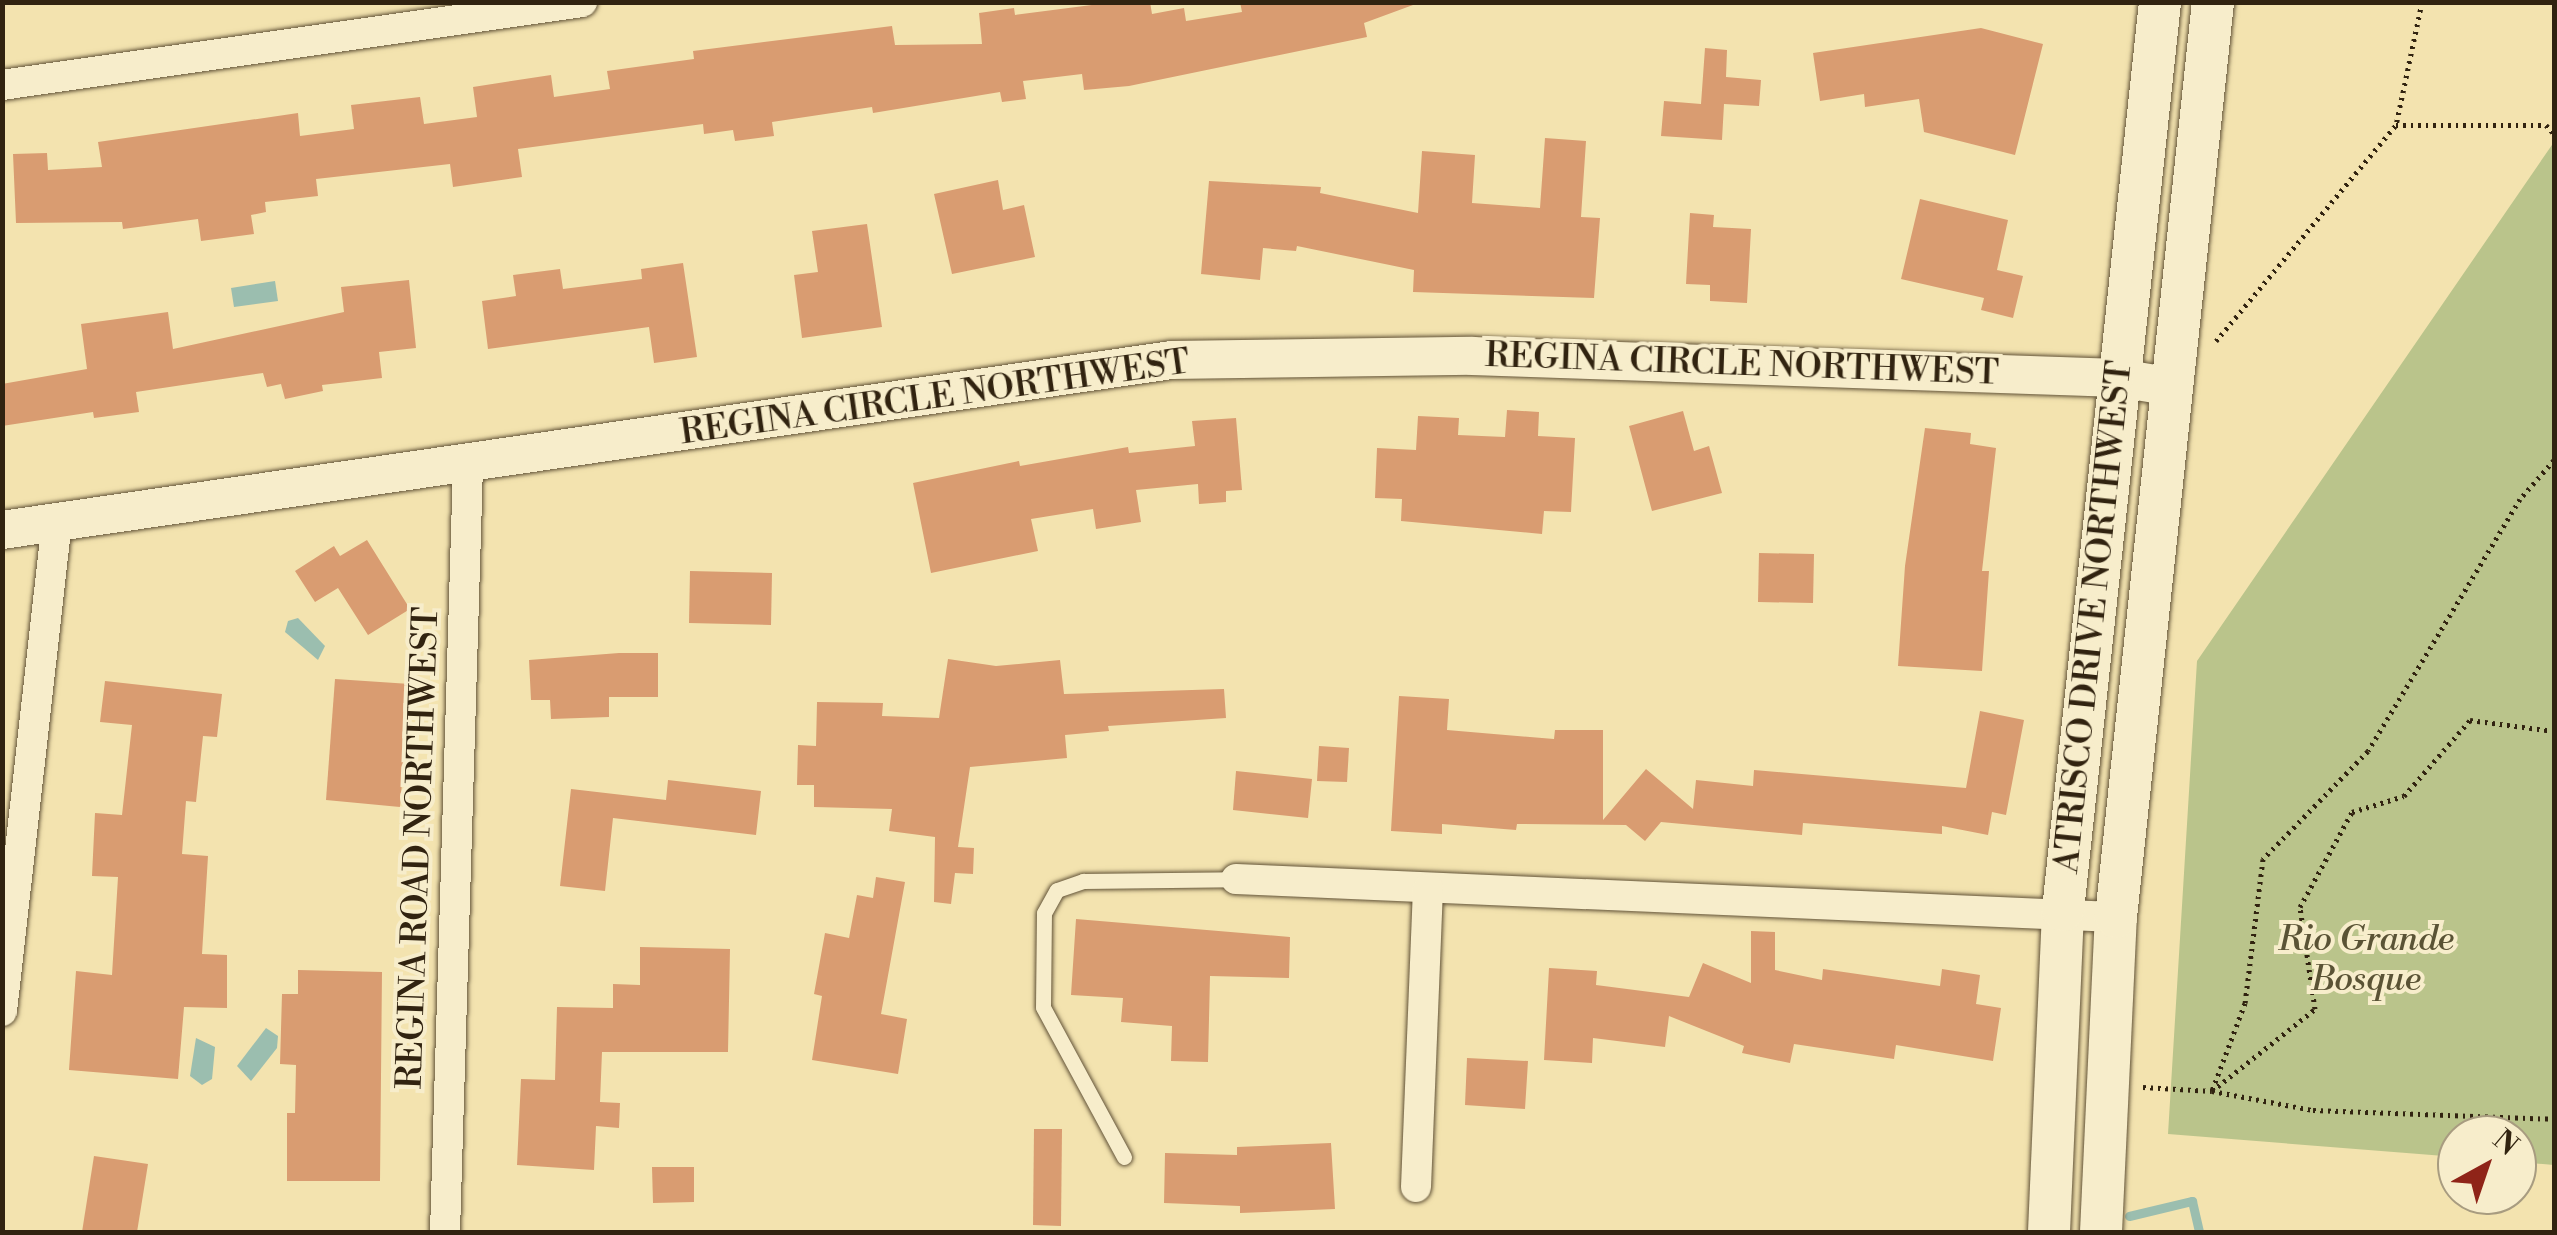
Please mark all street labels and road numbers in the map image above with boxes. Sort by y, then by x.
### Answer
street label: REGINA CIRCLE NORTHWEST [1484,335,2000,395]
street label: REGINA CIRCLE NORTHWEST [677,341,1193,455]
street label: ATRISCO DRIVE NORTHWEST [2046,359,2142,875]
street label: REGINA ROAD NORTHWEST [390,606,448,1090]

